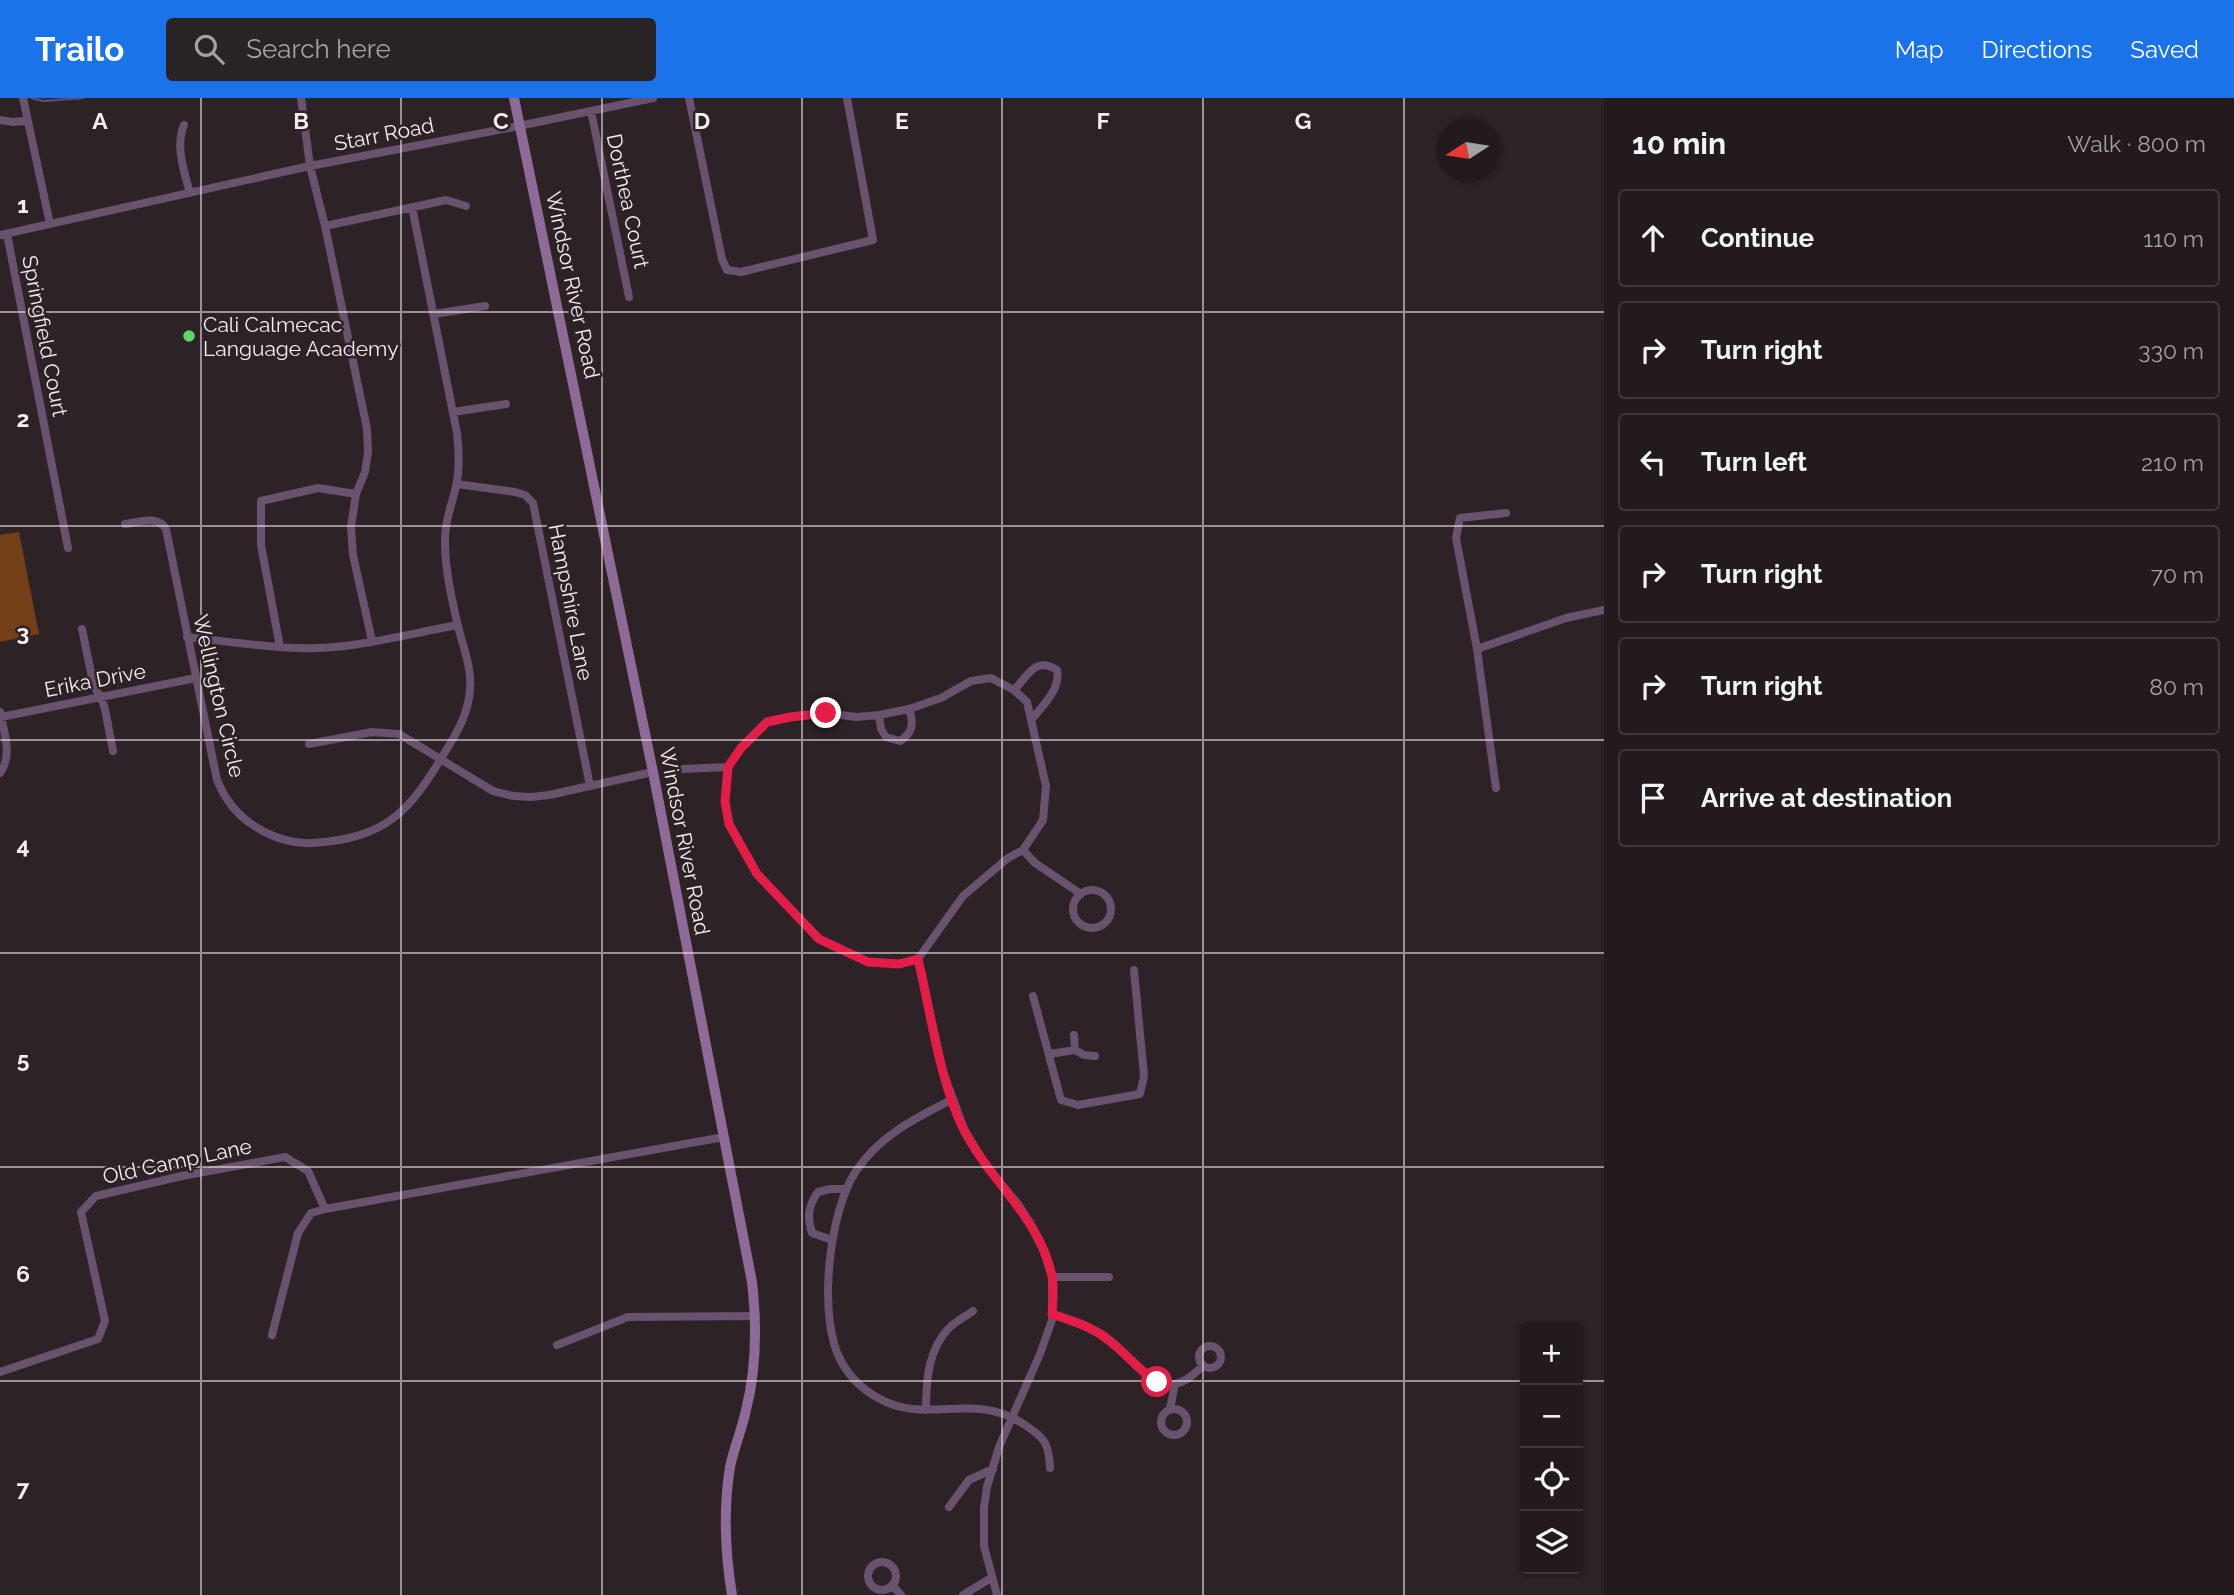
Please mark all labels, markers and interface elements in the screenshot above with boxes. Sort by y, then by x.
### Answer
search box [166,18,656,81]
text: Trailo [35,30,124,69]
icon: search [190,30,228,68]
text: Search here [246,34,391,64]
text: Map [1895,35,1944,64]
text: Directions [1982,35,2092,64]
text: Saved [2130,35,2199,64]
text: A [92,107,108,134]
text: B [293,107,309,134]
text: C [493,107,509,134]
text: D [694,107,710,134]
text: E [895,107,909,134]
text: F [1096,107,1110,134]
text: G [1295,107,1311,134]
street label: Starr Road [332,112,436,156]
north arrow [1436,119,1499,182]
text: 10 min [1632,126,1726,161]
text: Walk · 800 m [2067,130,2206,157]
street label: Dorthea Court [602,131,654,271]
street label: Windsor River Road [541,189,605,381]
text: 1 [17,191,29,218]
icon: ahead [1634,219,1672,257]
text: Continue [1701,223,1814,253]
text: 110 m [2143,225,2204,252]
street label: Springfield Court [17,253,73,419]
place label: Cali Calmecac Language Academy [203,312,399,361]
marker: Cali Calmecac Language Academy [181,328,197,344]
icon: right [1634,331,1672,369]
text: Turn right [1701,335,1822,365]
text: 330 m [2138,337,2204,364]
text: 2 [17,405,29,432]
icon: left [1634,443,1672,481]
text: Turn left [1701,447,1807,477]
text: 210 m [2141,449,2204,476]
street label: Hampshire Lane [544,522,598,682]
icon: right [1634,555,1672,593]
text: Turn right [1701,559,1822,589]
text: 70 m [2151,561,2204,588]
street label: Wellington Circle [188,612,250,780]
text: 3 [17,619,29,646]
street label: Erika Drive [42,658,148,702]
icon: right [1634,667,1672,705]
text: Turn right [1701,671,1822,701]
text: 80 m [2149,673,2204,700]
route end [810,697,841,728]
street label: Windsor River Road [655,745,715,937]
icon: arrive [1634,779,1672,817]
text: Arrive at destination [1701,783,1952,813]
text: 4 [16,832,30,859]
text: 5 [17,1046,30,1073]
street label: Old Camp Lane [100,1133,254,1189]
text: 6 [16,1260,30,1287]
map controls [1520,1322,1583,1574]
button: + [1520,1322,1583,1385]
route start [1141,1366,1172,1397]
button: − [1520,1385,1583,1448]
button: locate [1520,1448,1583,1511]
text: 7 [17,1474,30,1501]
button: layers [1520,1511,1583,1574]

